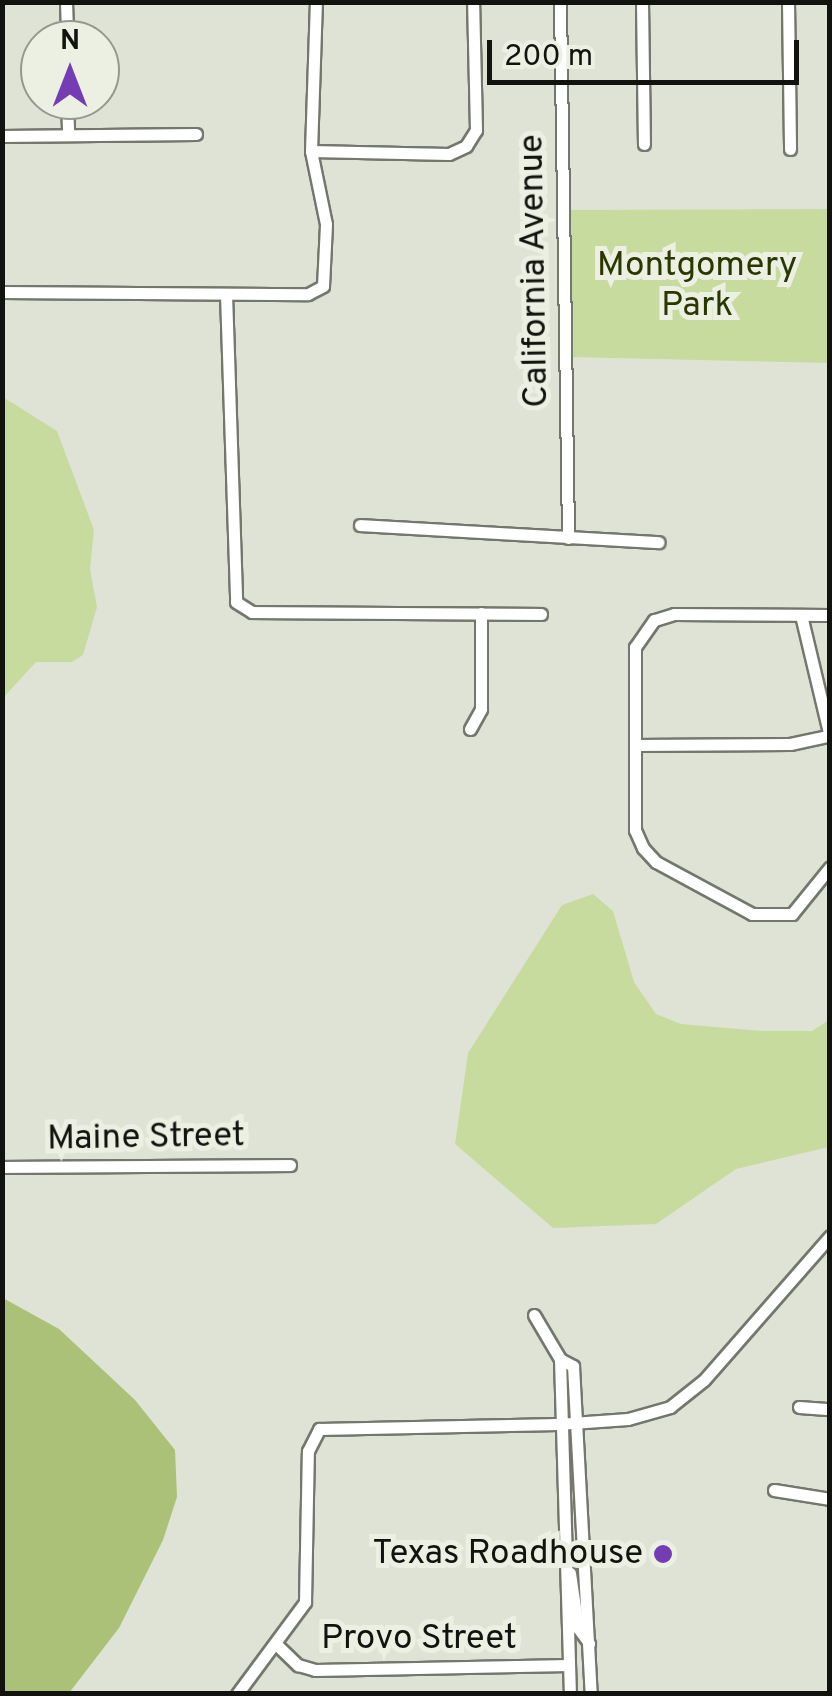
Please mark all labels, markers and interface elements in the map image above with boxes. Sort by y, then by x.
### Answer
north arrow [20,20,120,120]
scale bar [492,20,804,82]
text: N [60,24,80,60]
text: 200 m [504,39,593,76]
street label: California Avenue [512,133,558,409]
park label: Montgomery Park [597,245,797,327]
street label: Maine Street [47,1115,245,1161]
place label: Texas Roadhouse [372,1533,643,1575]
marker: Texas Roadhouse [652,1543,674,1565]
street label: Provo Street [321,1618,517,1660]

